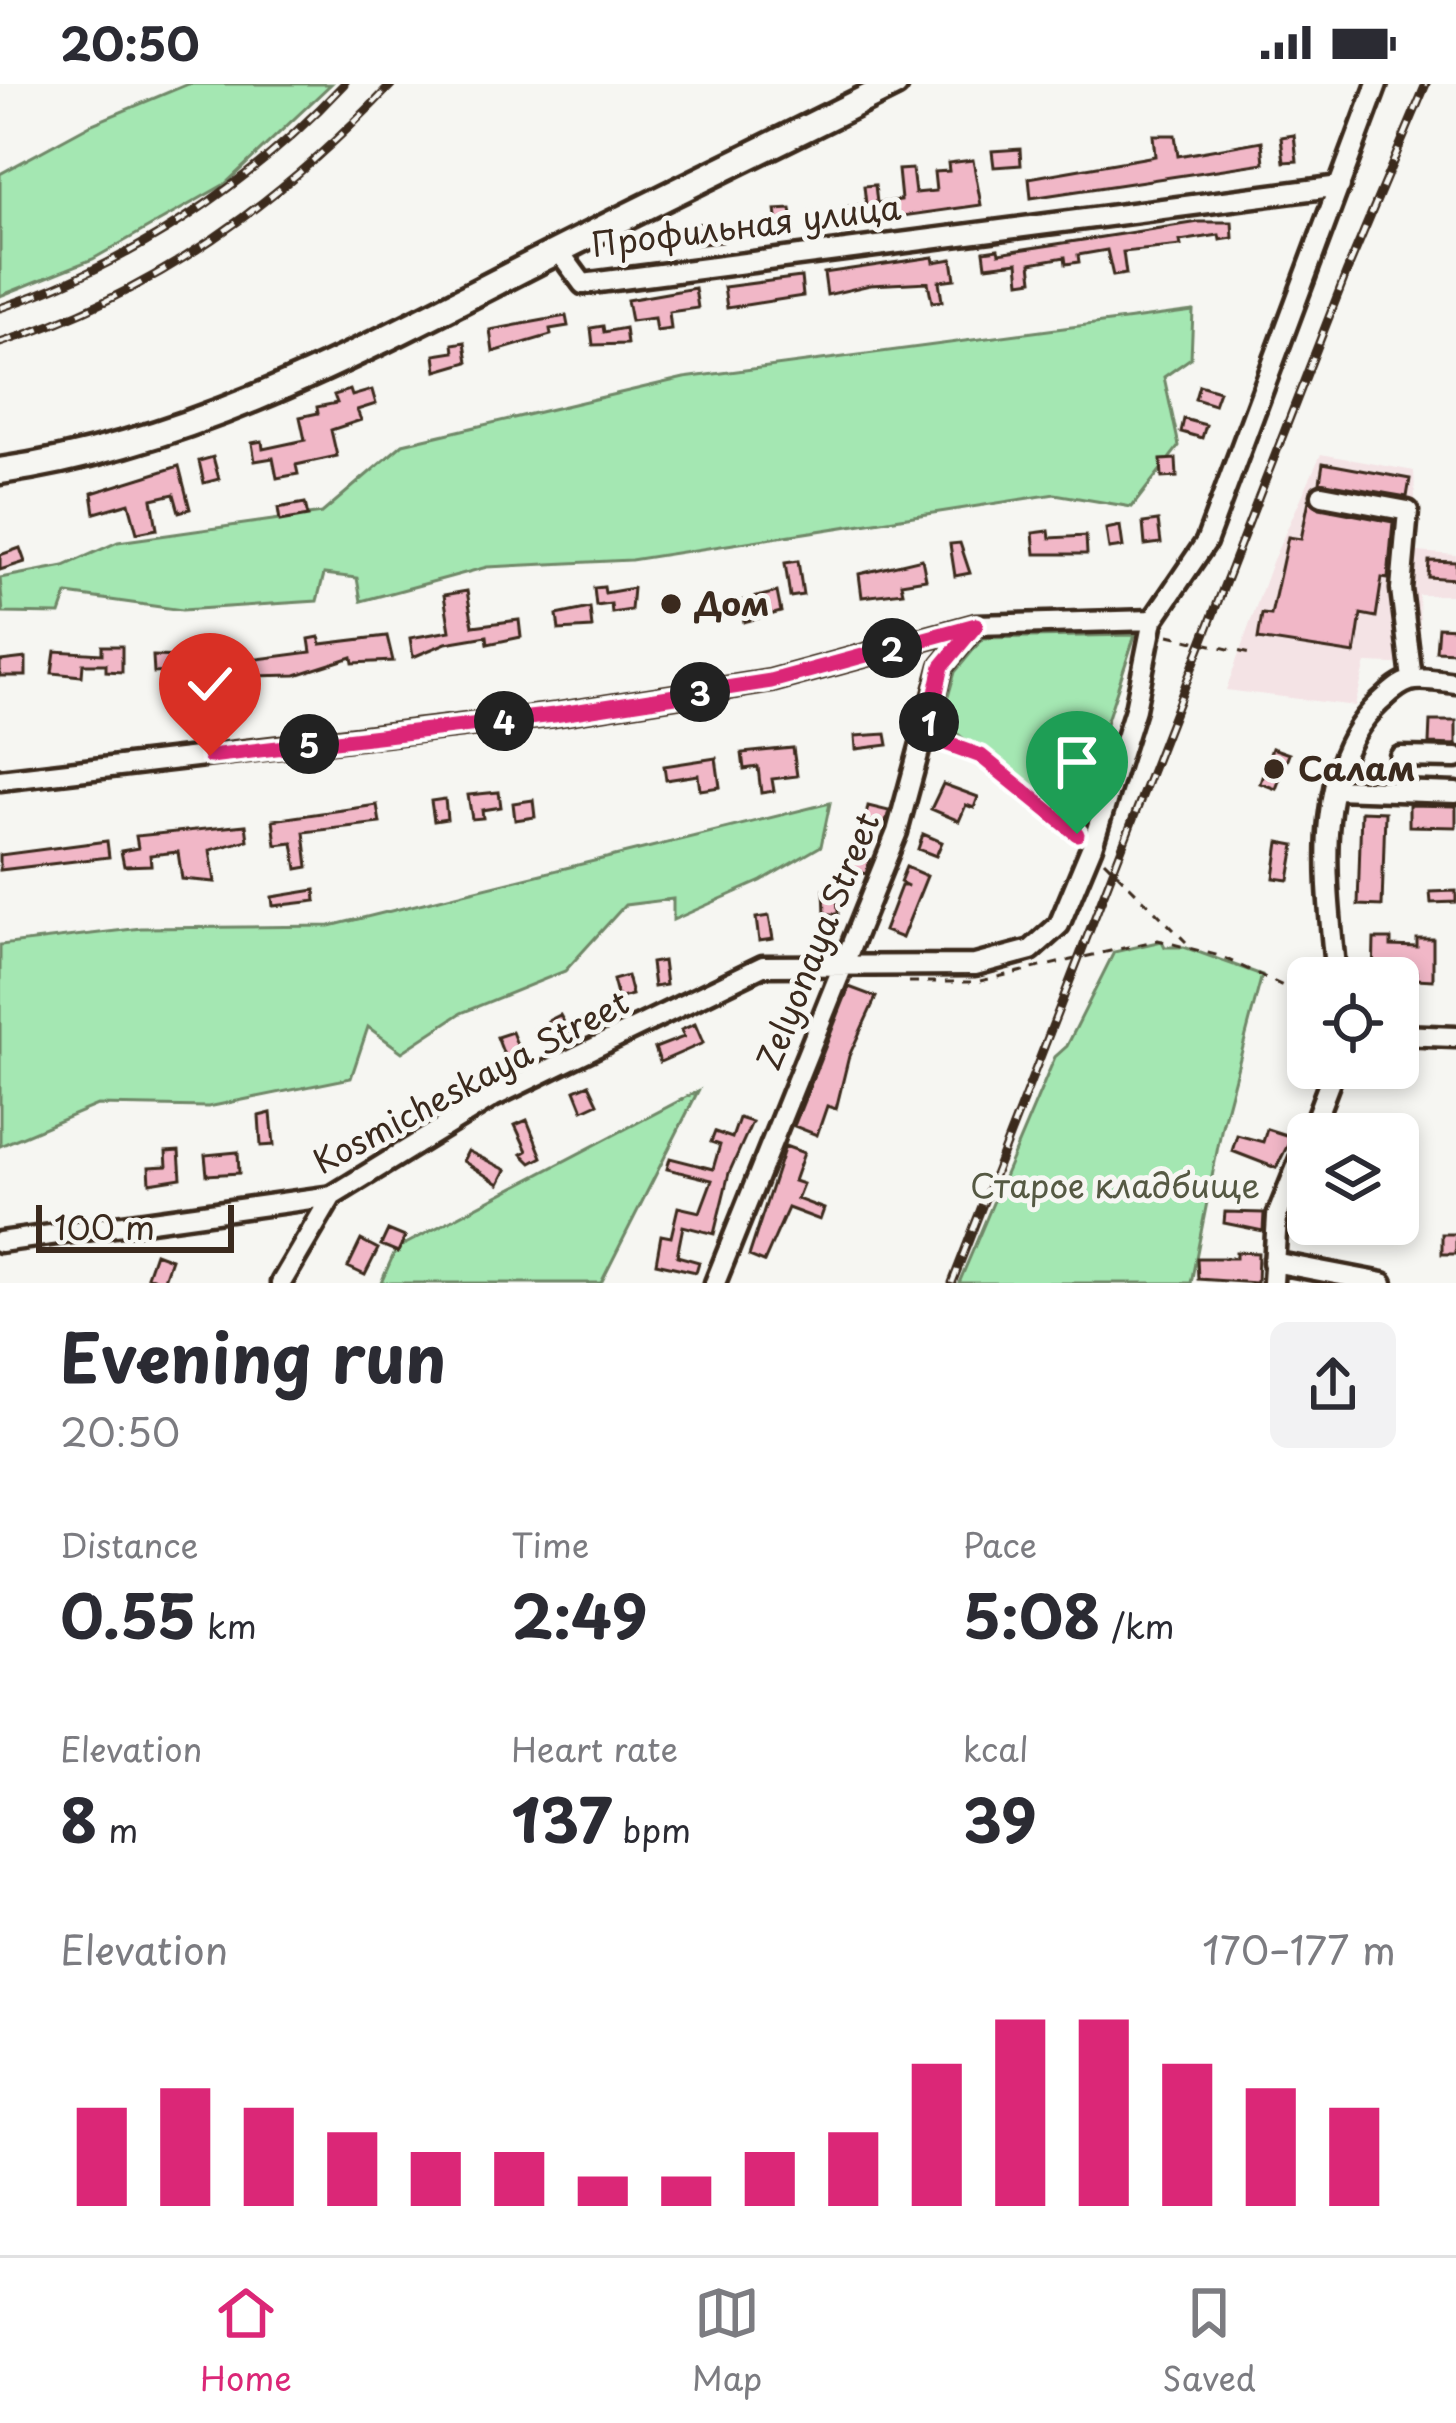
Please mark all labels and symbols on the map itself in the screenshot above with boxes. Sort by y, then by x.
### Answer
street label: Профильная улица [588,180,904,268]
place label: Дом [694,577,769,627]
marker: Дом [658,591,684,617]
pin: 2 [862,618,922,678]
pin [159,633,261,756]
pin: 3 [670,662,730,722]
pin: 4 [474,691,534,751]
pin: 1 [899,692,959,752]
pin [1026,711,1128,834]
pin: 5 [279,714,339,774]
place label: Салам [1298,742,1416,792]
marker: Салам [1261,756,1287,782]
street label: Zelyonaya Street [742,804,890,1076]
street label: Kosmicheskaya Street [303,976,637,1185]
park label: Старое кладбище [970,1159,1260,1209]
scale bar [36,1199,234,1252]

